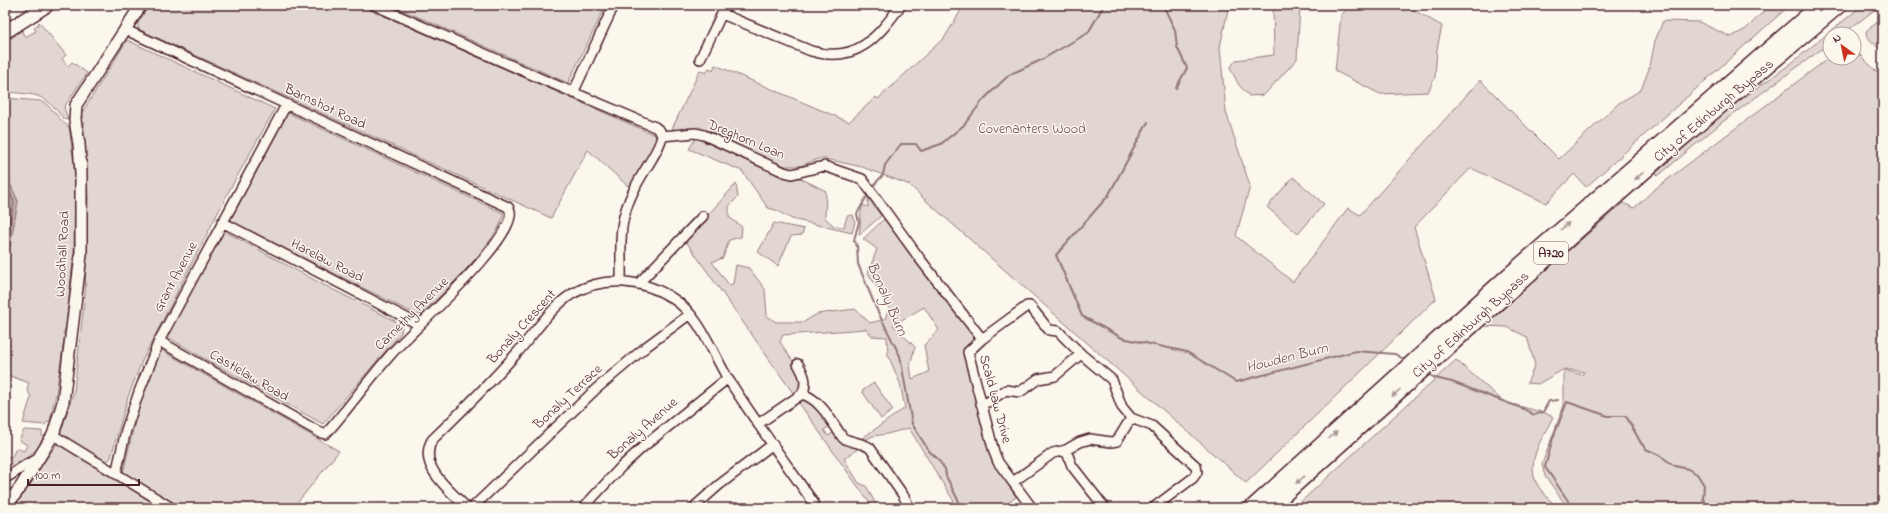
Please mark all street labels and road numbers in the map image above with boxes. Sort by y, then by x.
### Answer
street label: City of Edinburgh Bypass [1649,54,1779,168]
street label: Barnshot Road [280,78,369,135]
street label: Dreghorn Loan [703,114,788,167]
street label: Woodhall Road [50,210,76,298]
street label: Harelaw Road [287,234,367,288]
street label: Grant Avenue [149,237,204,316]
road number: A720 [1534,242,1568,264]
street label: City of Edinburgh Bypass [1408,267,1535,384]
street label: Carnethy Avenue [370,272,455,357]
street label: Bonaly Crescent [482,285,562,370]
street label: Castlelaw Road [205,345,293,407]
street label: Scald Law Drive [973,352,1017,446]
street label: Bonaly Terrace [528,359,608,436]
street label: Bonaly Avenue [603,392,684,467]

